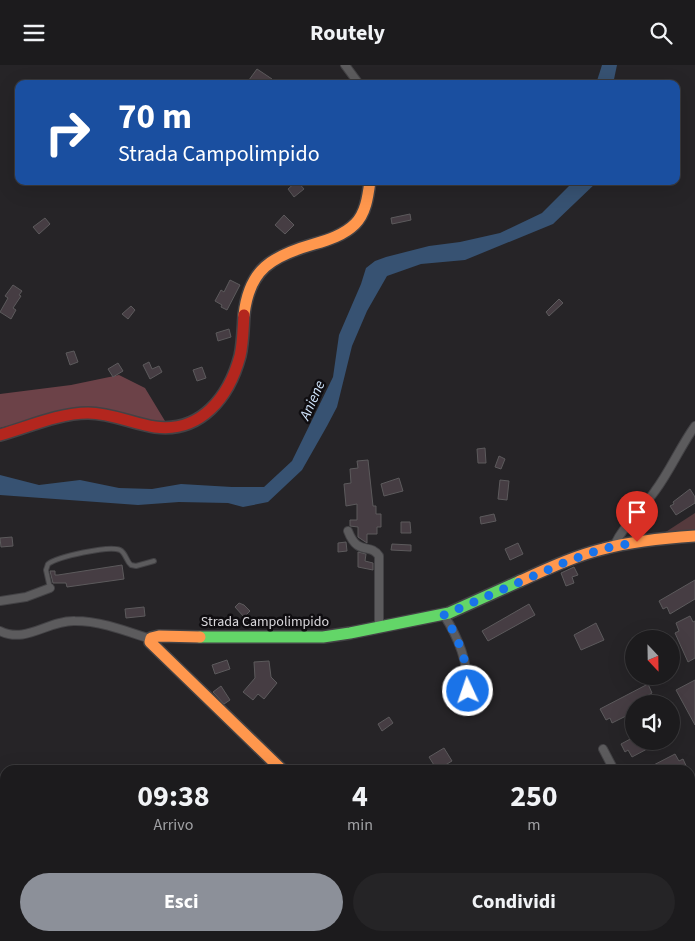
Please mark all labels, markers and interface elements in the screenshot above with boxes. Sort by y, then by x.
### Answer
text: Routely [310,17,385,49]
icon: menu [20,19,48,47]
icon: search [647,19,675,47]
text: 70 m [118,92,192,142]
icon: right [35,100,100,165]
text: Strada Campolimpido [118,138,320,170]
water label: Aniene [294,377,330,424]
pin [616,491,658,542]
icon: arrive [623,498,651,526]
street label: Strada Campolimpido [201,612,329,632]
north arrow [625,630,680,685]
map controls [625,630,680,750]
position arrow [441,664,493,716]
button: sound [625,695,680,750]
text: 09:38 [137,775,210,818]
text: 4 [352,775,368,818]
text: 250 [510,775,558,818]
text: Arrivo [154,814,193,836]
text: min [347,814,373,836]
text: m [527,814,541,836]
button: Esci [20,873,343,931]
button: Condividi [353,873,675,931]

